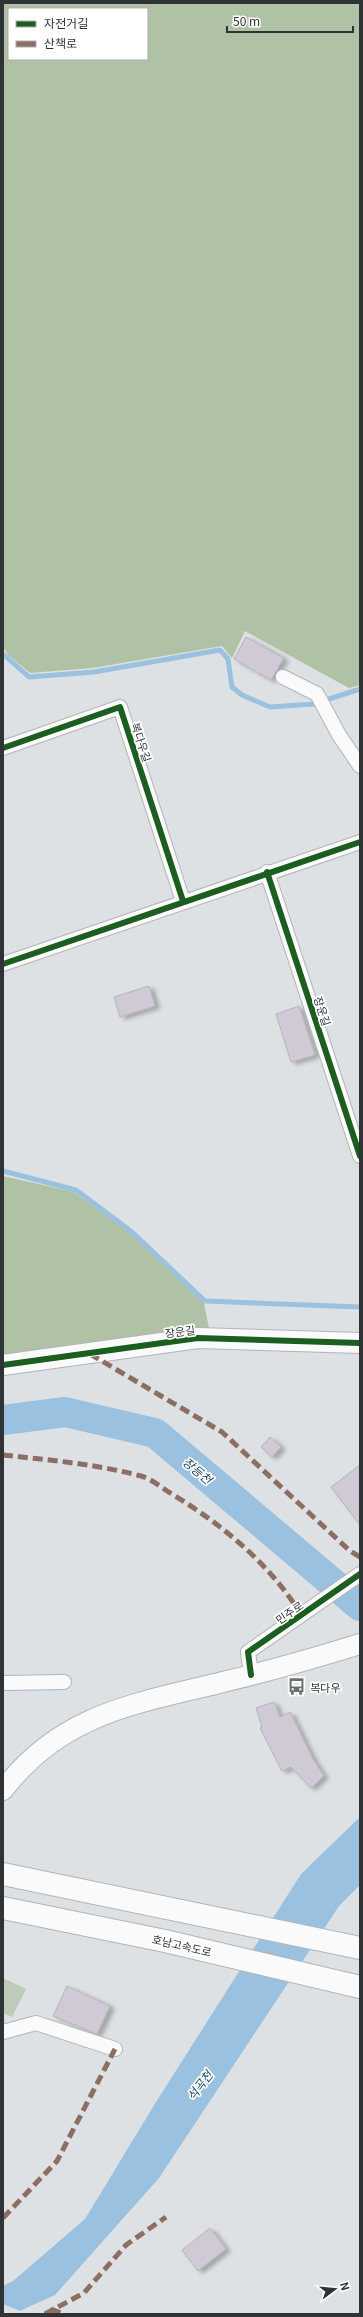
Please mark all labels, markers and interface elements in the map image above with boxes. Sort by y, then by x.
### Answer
legend [8,8,148,60]
scale bar [227,8,353,34]
text: 50 m [233,12,260,29]
text: 자전거길 [44,14,88,31]
text: 산책로 [44,34,77,51]
street label: 복다우길 [128,720,156,764]
street label: 장운길 [311,994,335,1028]
street label: 장운길 [164,1321,196,1341]
water label: 장등천 [180,1453,218,1488]
street label: 민주로 [272,1597,306,1627]
bus stop icon: 복다우 [287,1677,307,1697]
place label: 복다우 [310,1679,340,1695]
street label: 호남고속도로 [151,1930,213,1960]
water label: 석곡천 [182,2065,217,2103]
north arrow [315,2269,355,2309]
text: N [337,2280,354,2292]

